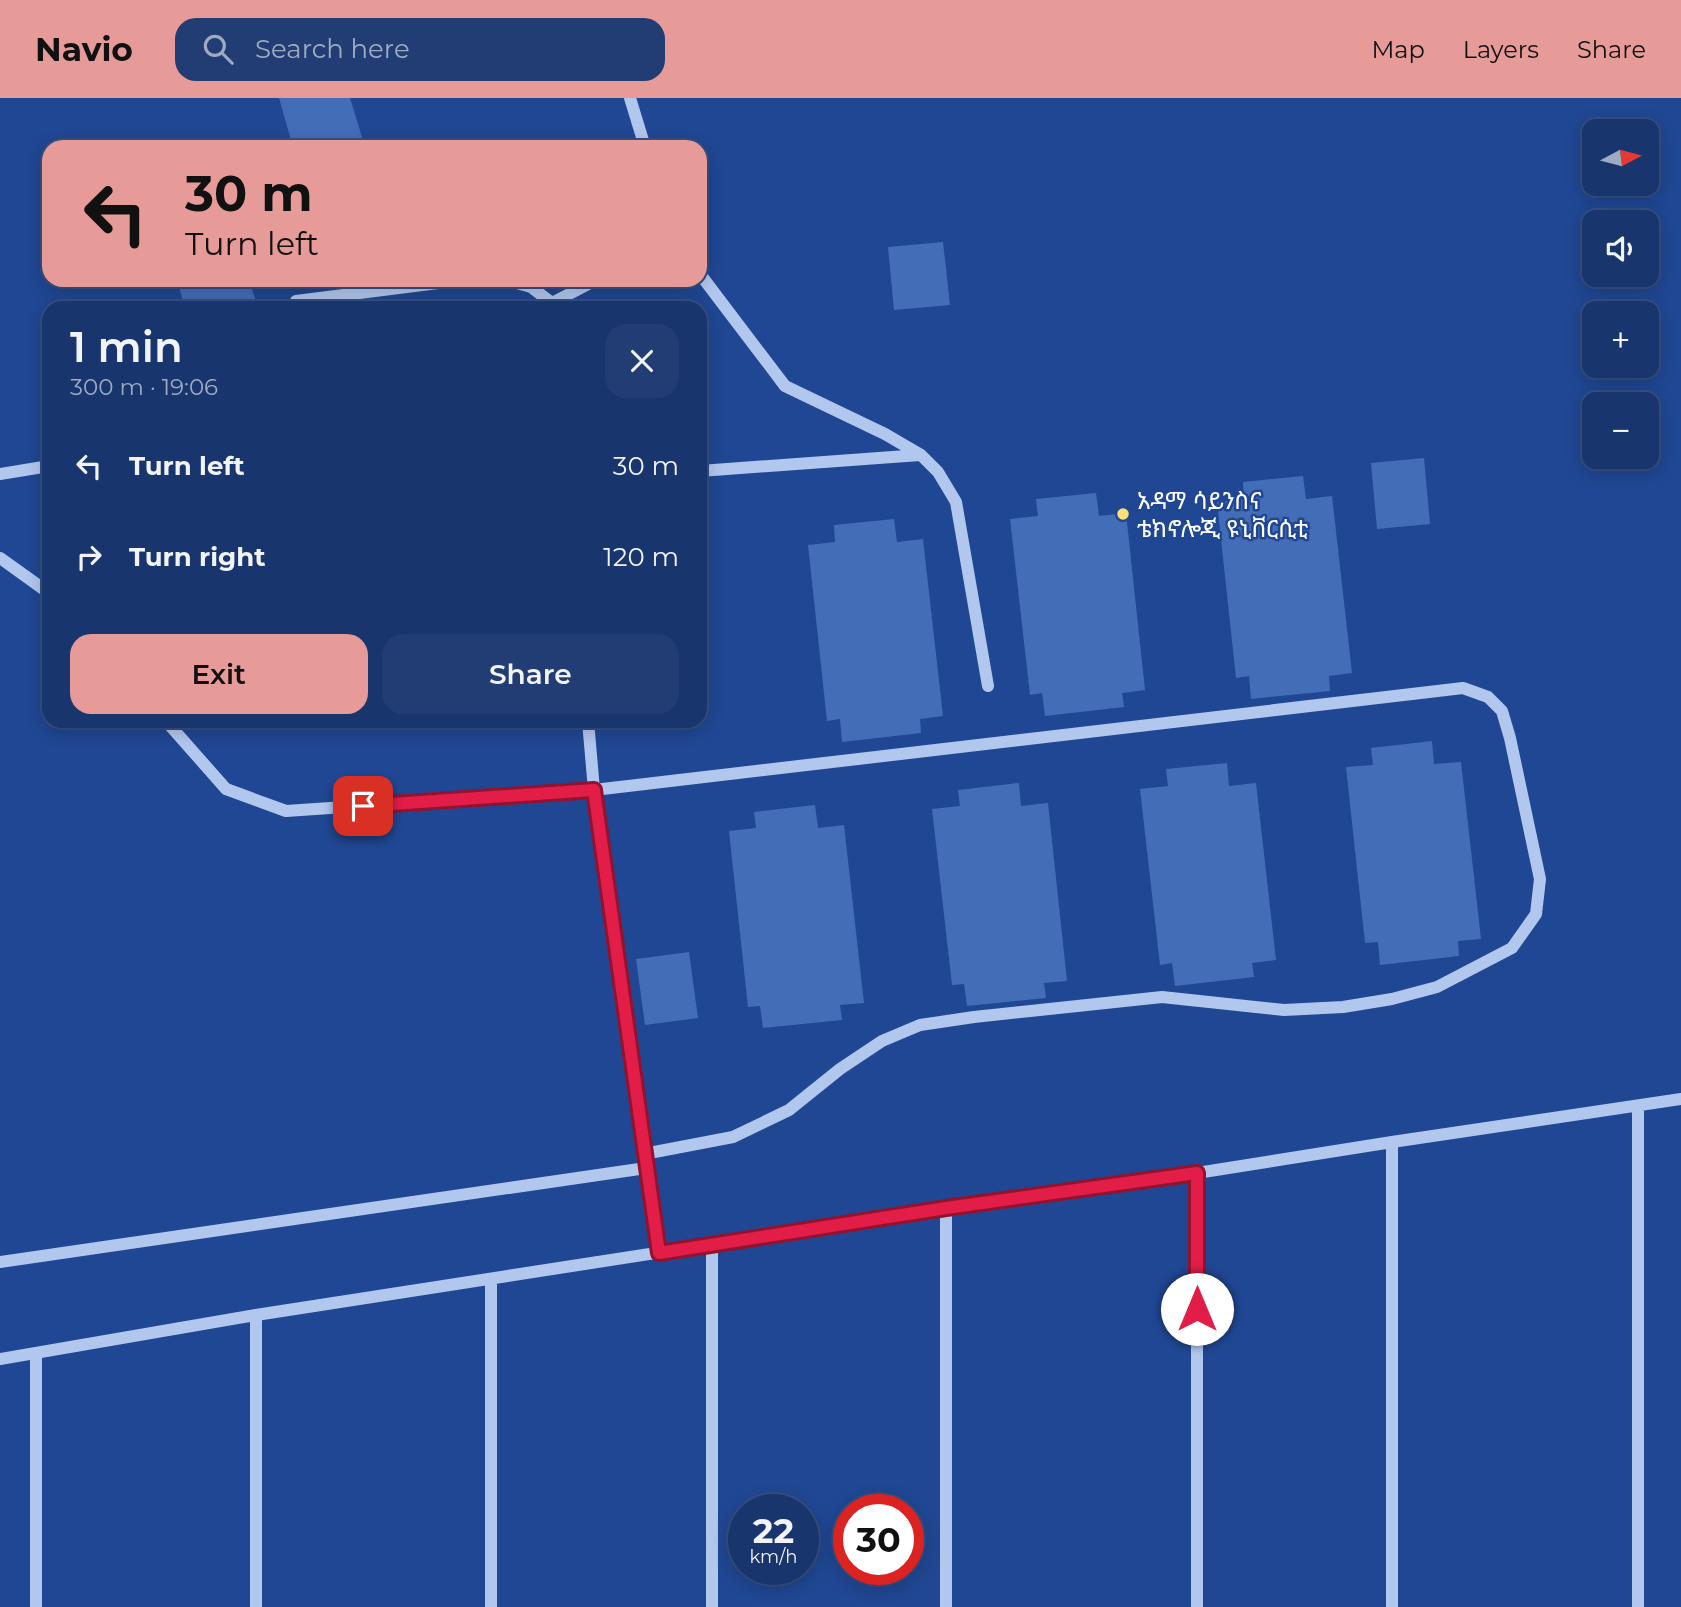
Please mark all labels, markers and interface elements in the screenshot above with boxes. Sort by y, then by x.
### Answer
search box [175,18,665,81]
text: Navio [35,29,133,69]
icon: search [199,30,237,68]
text: Search here [255,33,410,65]
text: Map [1371,35,1425,64]
text: Layers [1463,35,1539,64]
text: Share [1577,35,1646,64]
north arrow [1582,119,1659,196]
map controls [1582,119,1659,469]
text: 30 m [185,164,313,223]
icon: left [70,168,161,259]
button: sound [1582,210,1659,287]
text: Turn left [185,224,319,263]
button: + [1582,301,1659,378]
text: 1 min [70,321,183,373]
button: close [605,324,679,398]
text: 300 m · 19:06 [70,373,218,401]
button: − [1582,392,1659,469]
icon: left [70,447,108,485]
text: Turn left [129,450,245,482]
text: 30 m [613,450,679,482]
place label: አዳማ ሳይንስና ቴክኖሎጂ ዩኒቨርሲቲ [1137,486,1309,543]
marker: አዳማ ሳይንስና ቴክኖሎጂ ዩኒቨርሲቲ [1115,506,1131,522]
icon: right [70,538,108,576]
text: Turn right [129,541,265,573]
text: 120 m [603,541,679,573]
button: Exit [70,634,368,714]
button: Share [382,634,679,714]
pin [333,776,393,836]
icon: arrive [344,787,382,825]
position arrow [1160,1272,1234,1346]
speed limit sign: 30 [833,1494,924,1585]
text: 22 [753,1509,794,1552]
text: km/h [749,1546,798,1568]

